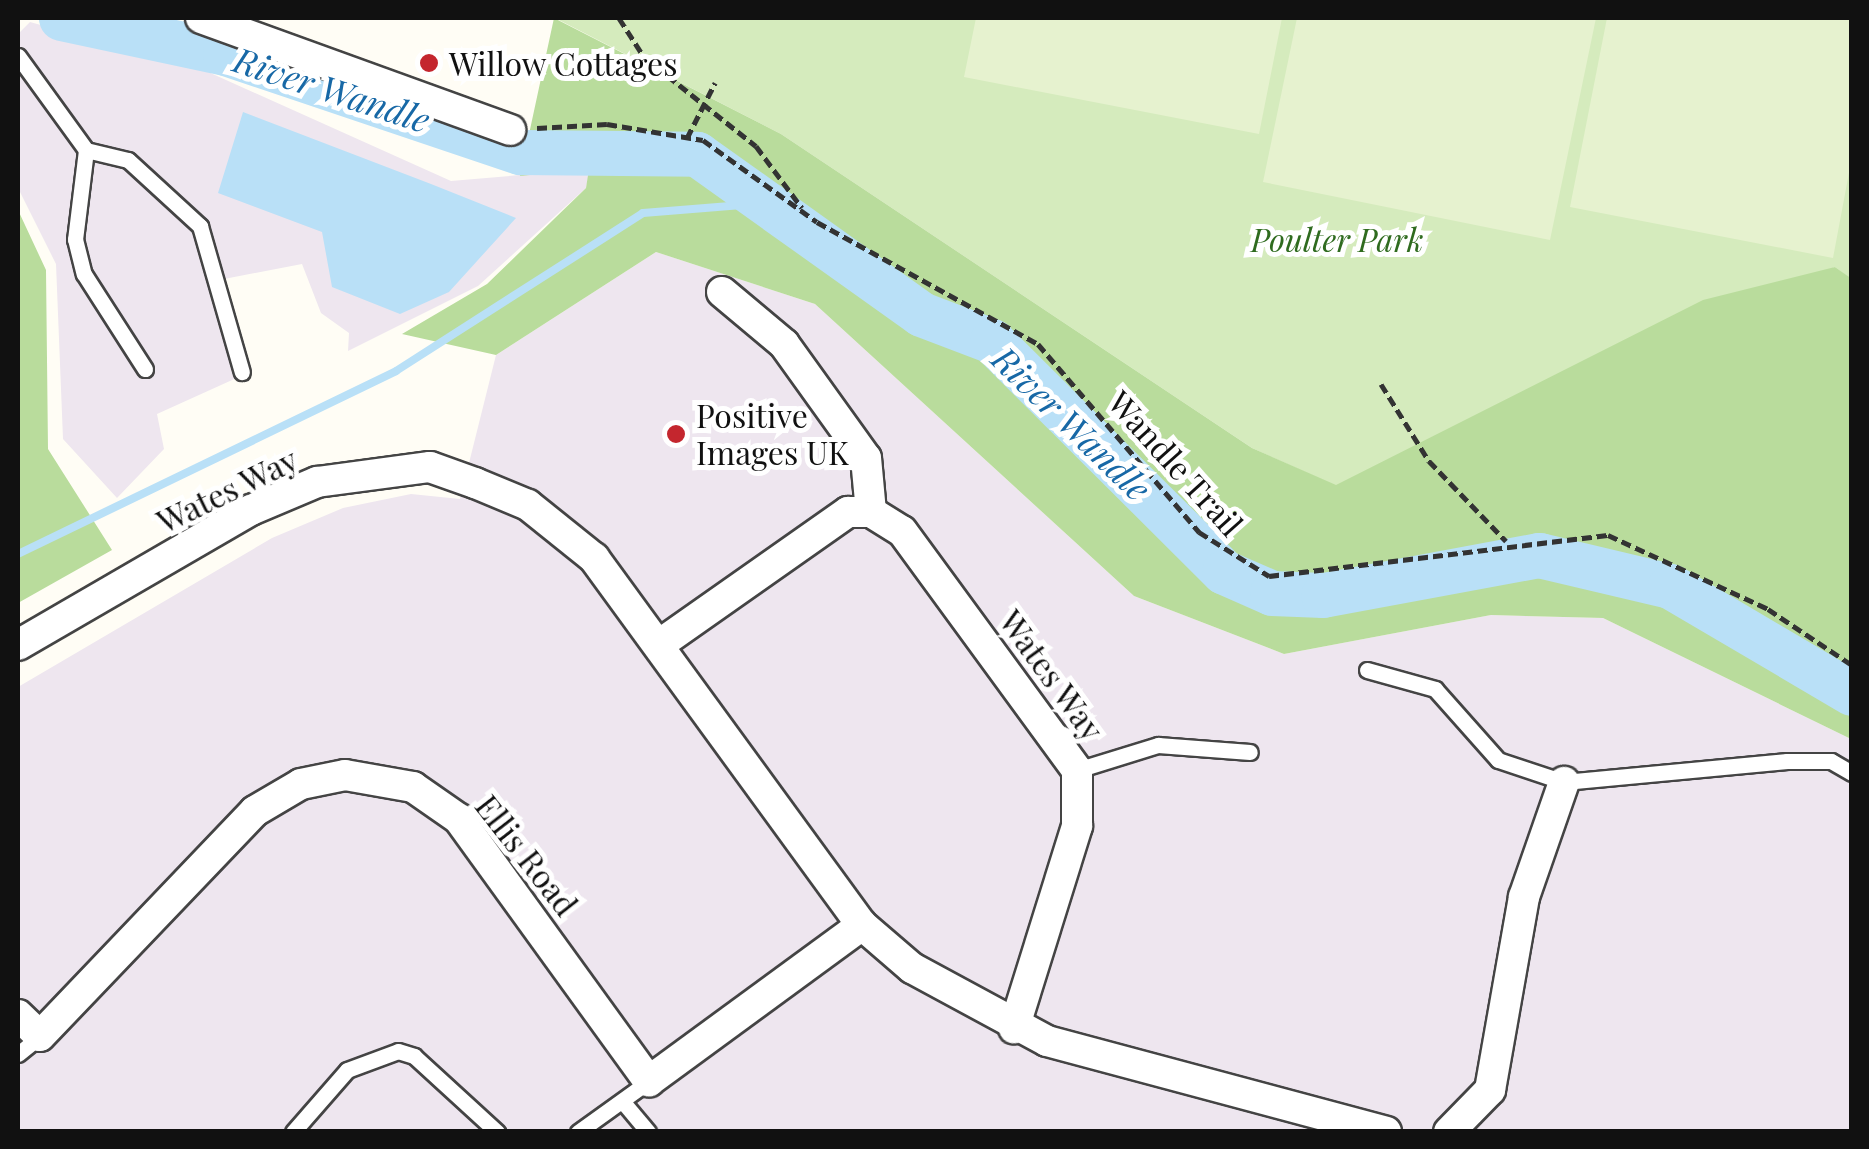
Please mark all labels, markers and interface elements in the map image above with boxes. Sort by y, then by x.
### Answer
water label: River Wandle [229,38,435,140]
place label: Willow Cottages [449,44,678,82]
marker: Willow Cottages [418,52,440,74]
park label: Poulter Park [1251,220,1423,258]
water label: River Wandle [984,337,1160,509]
street label: Wandle Trail [1101,382,1251,544]
place label: Positive Images UK [696,397,849,472]
marker: Positive Images UK [665,423,687,445]
street label: Wates Way [150,439,304,541]
street label: Wates Way [992,602,1112,748]
street label: Ellis Road [468,787,586,923]

